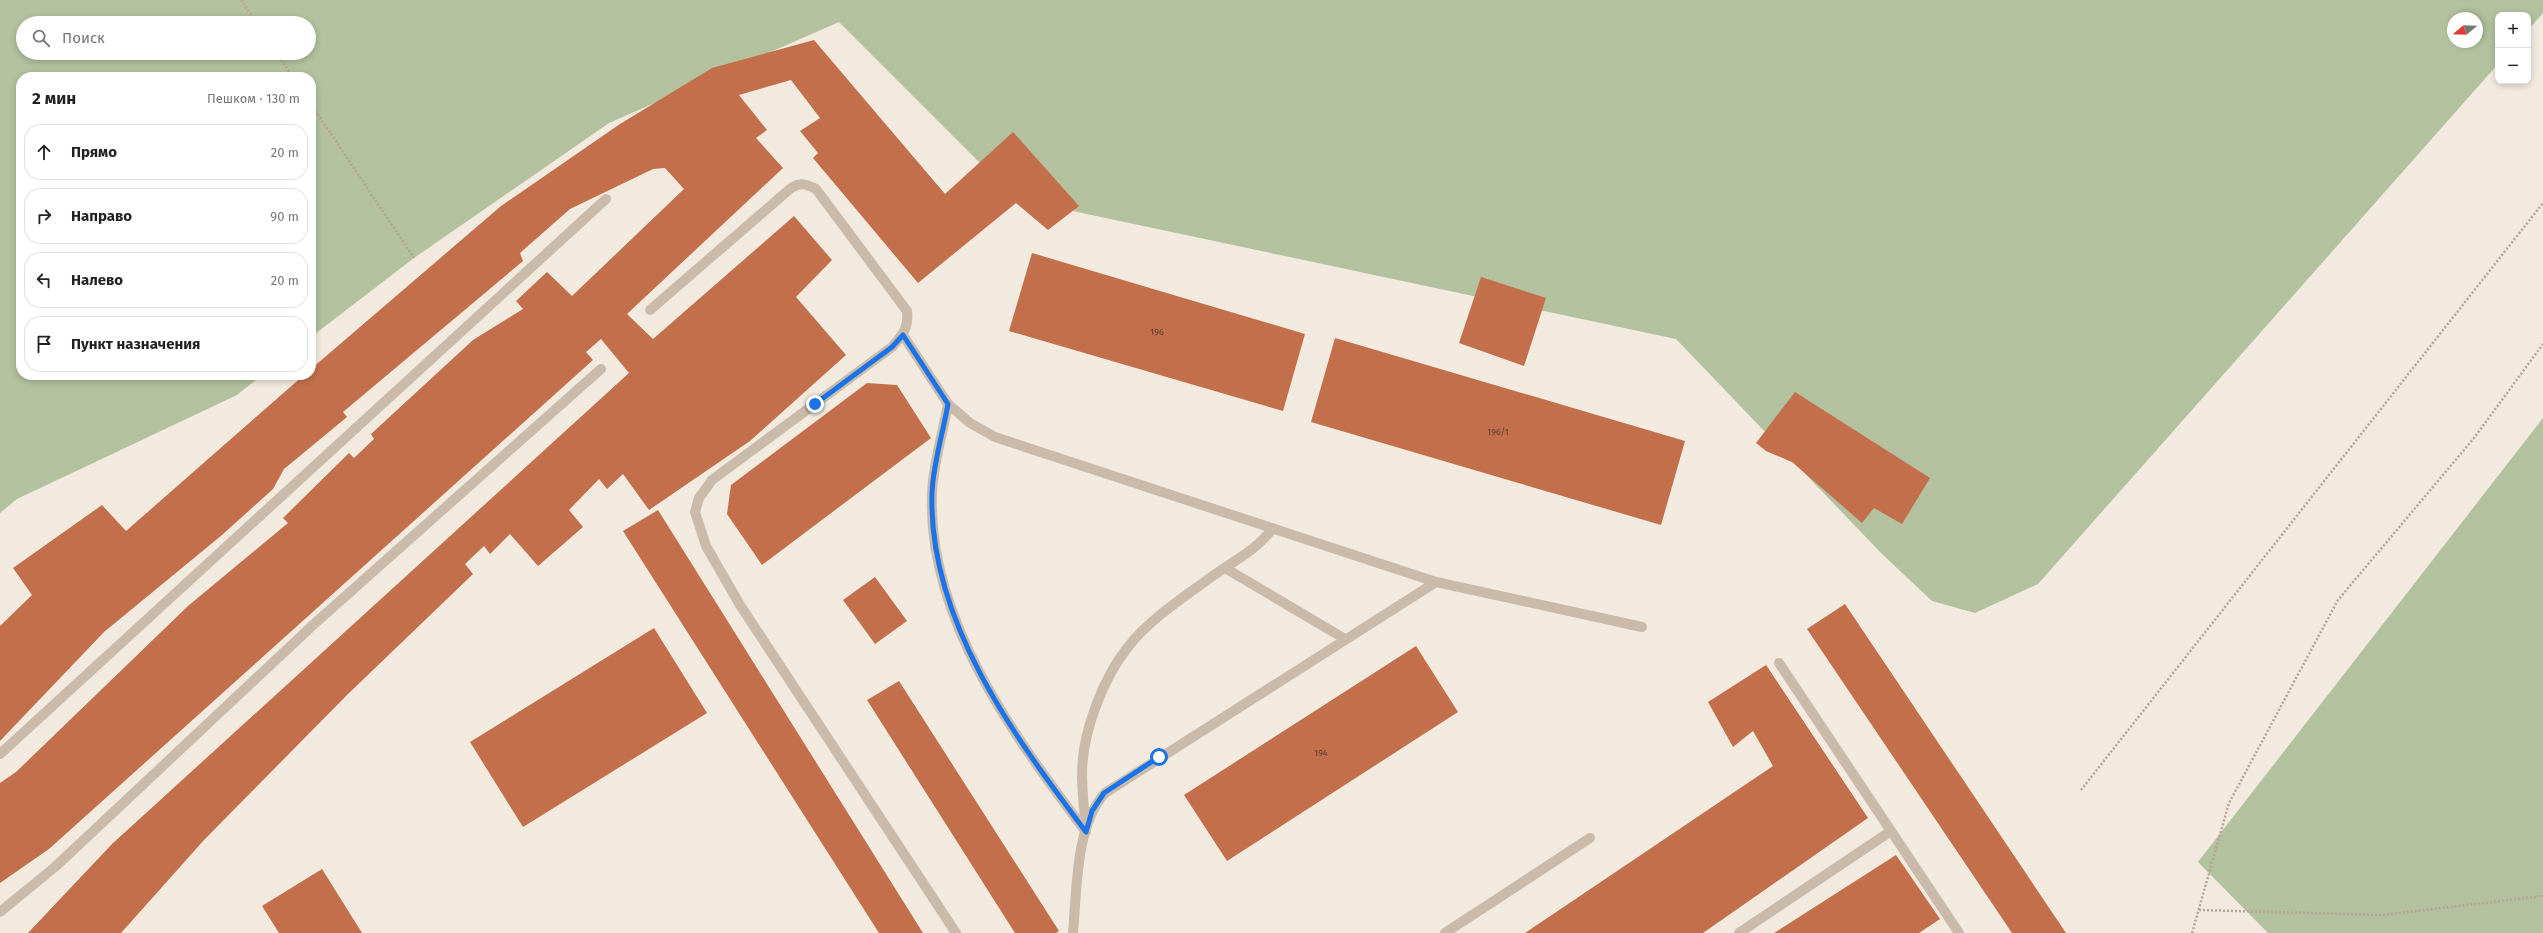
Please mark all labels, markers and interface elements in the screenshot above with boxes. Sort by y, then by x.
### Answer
north arrow [2447,12,2483,48]
map controls [2495,12,2531,84]
button: + [2495,12,2531,48]
search box [16,16,316,60]
icon: search [30,27,52,49]
text: Поиск [62,29,105,47]
button: − [2495,48,2531,84]
text: 2 мин [32,88,76,109]
text: Пешком · 130 m [207,91,300,106]
icon: ahead [33,141,55,163]
text: Прямо [71,143,117,161]
text: 20 m [271,145,299,160]
icon: right [33,205,55,227]
text: Направо [71,207,132,225]
text: 90 m [270,209,299,224]
icon: left [33,269,55,291]
text: Налево [71,271,123,289]
text: 20 m [271,273,299,288]
house number: 196 [1150,327,1164,337]
icon: arrive [33,333,55,355]
text: Пункт назначения [71,335,200,353]
route end [806,395,824,413]
house number: 196/1 [1487,427,1509,437]
route start [1150,748,1168,766]
house number: 194 [1314,748,1328,758]

